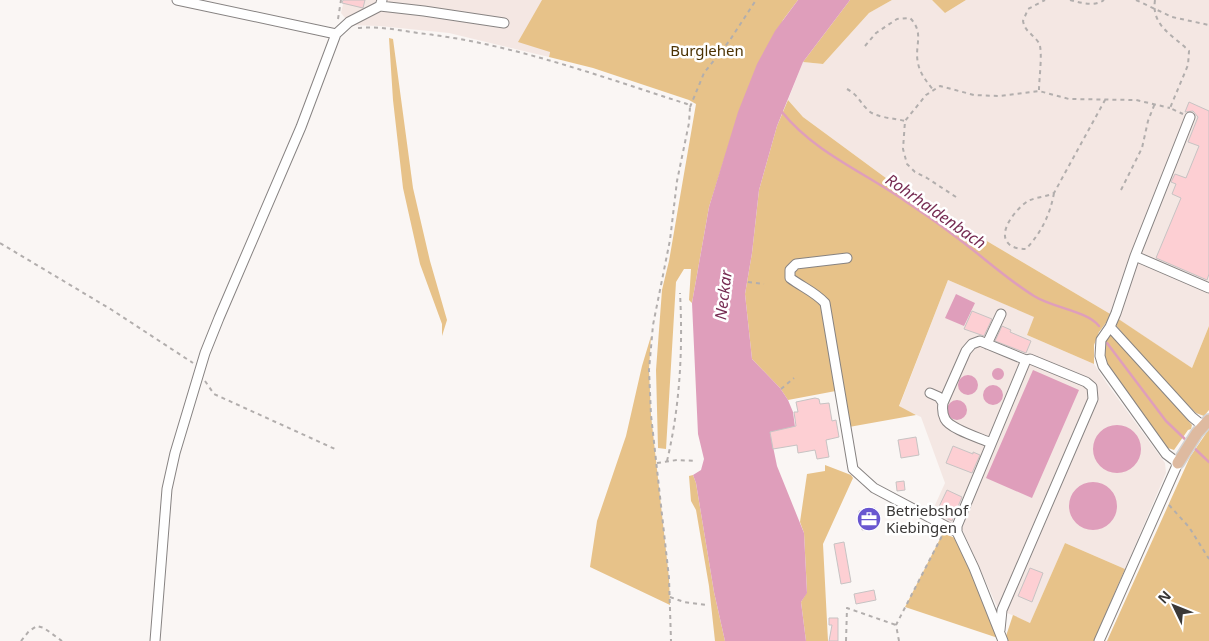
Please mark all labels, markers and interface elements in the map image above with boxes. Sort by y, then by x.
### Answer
park label: Burglehen [670,40,744,60]
water label: Rohrhaldenbach [881,168,991,254]
water label: Neckar [709,268,737,321]
place label: Betriebshof Kiebingen [886,500,969,537]
office icon: Betriebshof Kiebingen [856,506,882,532]
north arrow [1149,581,1199,631]
text: N [1153,586,1175,607]

